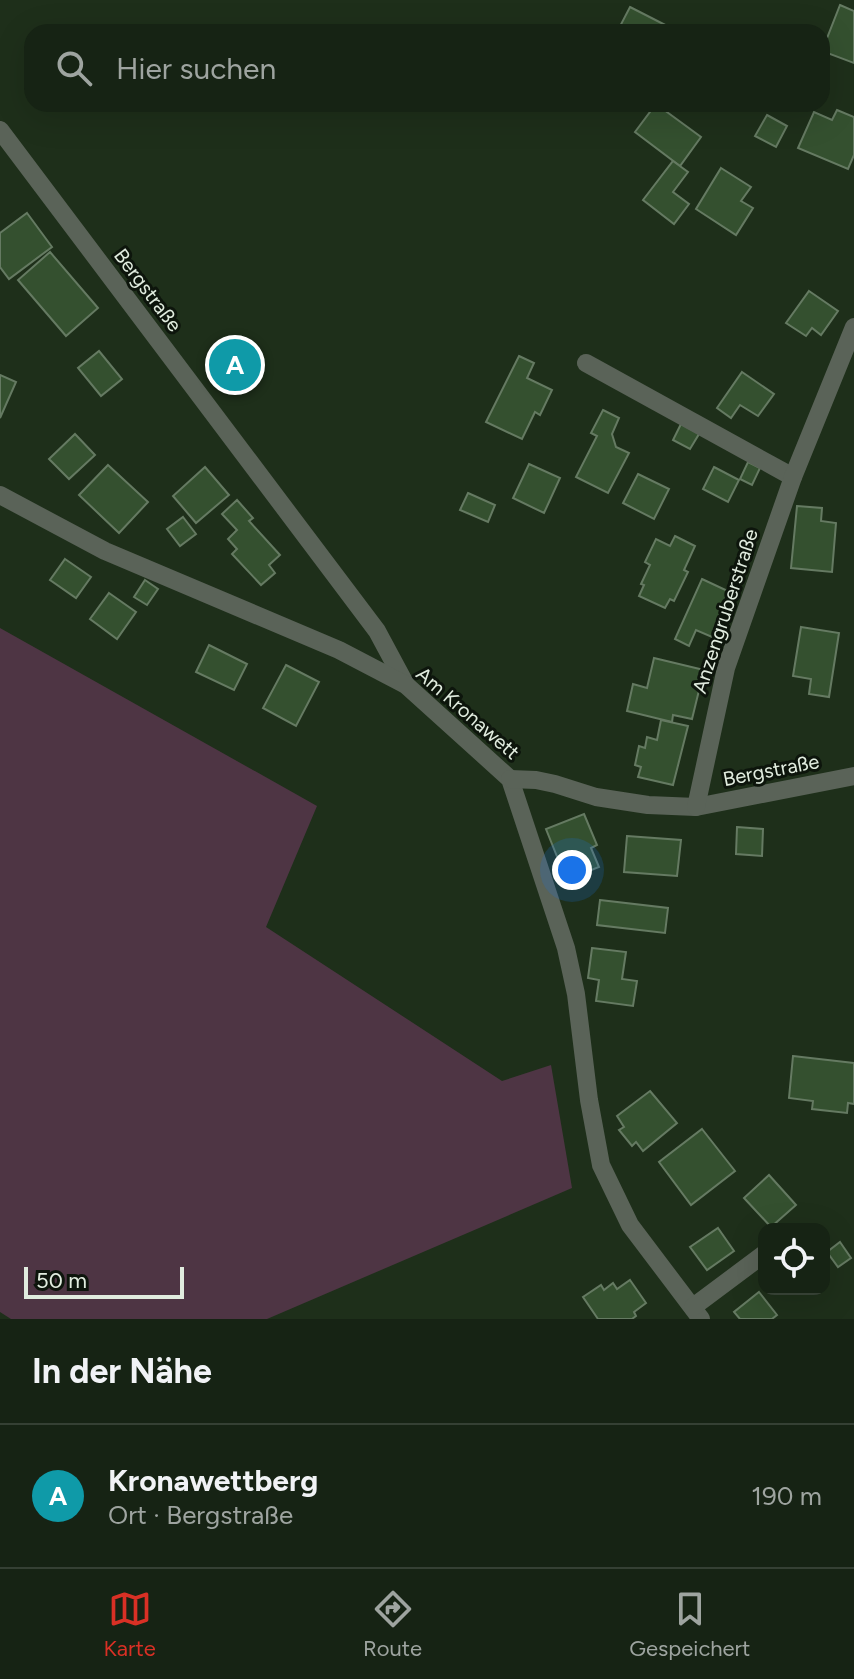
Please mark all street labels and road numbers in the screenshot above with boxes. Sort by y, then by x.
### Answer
street label: Bergstraße [109,244,187,336]
street label: Anzengruberstraße [687,526,763,696]
street label: Am Kronawett [412,662,524,764]
street label: Bergstraße [721,749,821,791]

